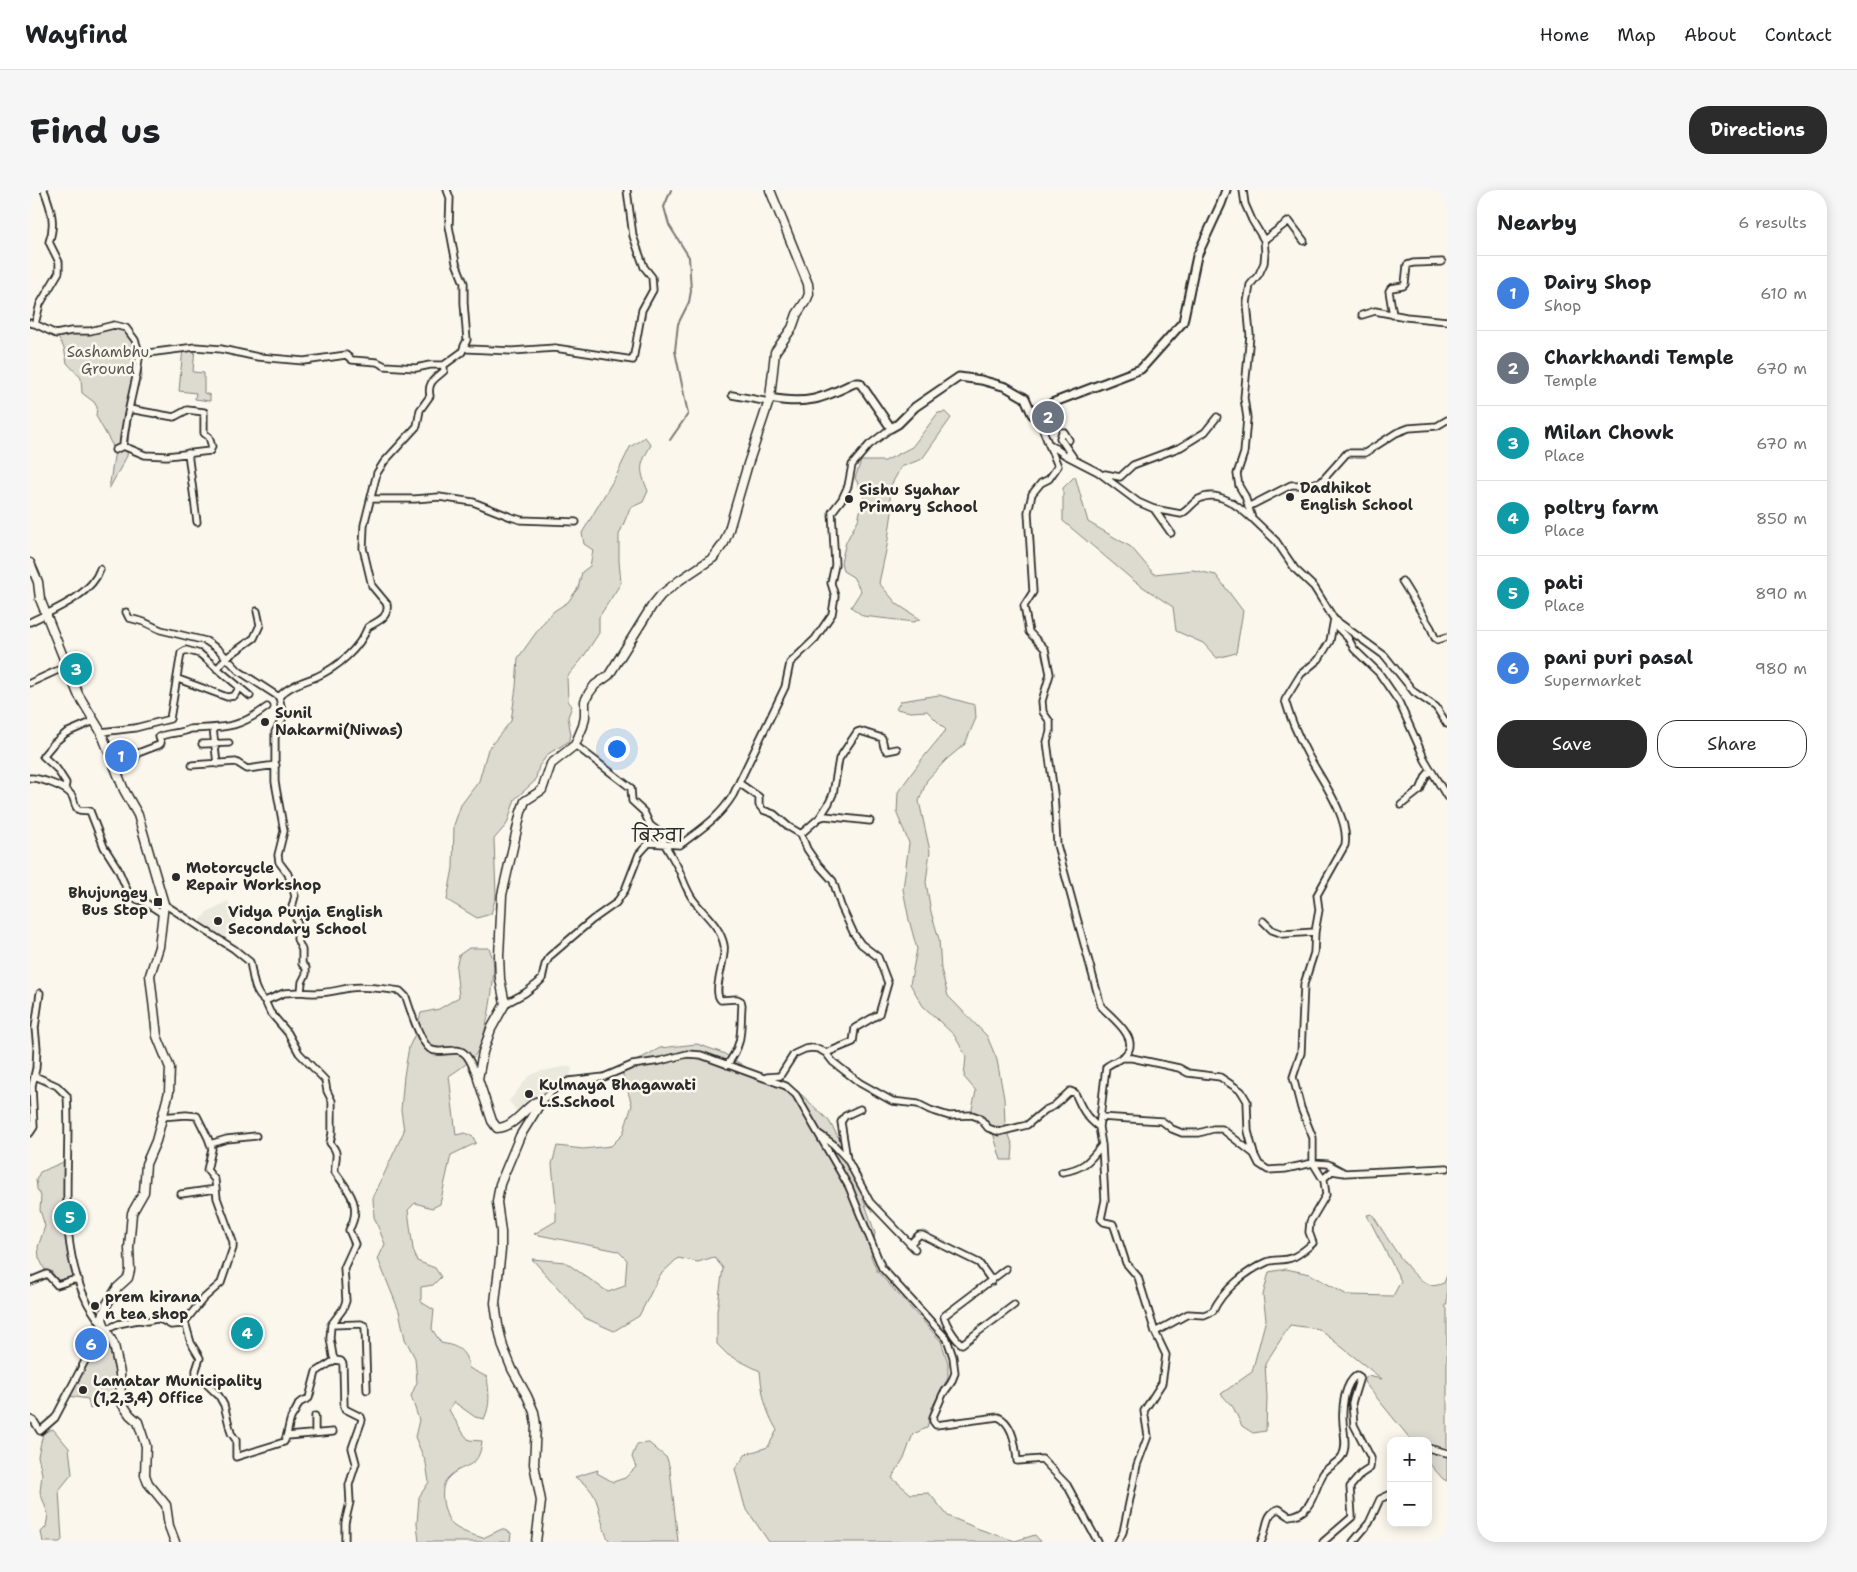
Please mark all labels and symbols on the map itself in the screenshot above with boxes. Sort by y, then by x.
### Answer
park label: Sashambhu Ground [67,342,149,379]
pin: 2 [1032,398,1064,436]
place label: Dadhikot English School [1300,478,1413,515]
place label: Sishu Syahar Primary School [859,480,978,517]
marker: Dadhikot English School [1284,491,1296,503]
marker: Sishu Syahar Primary School [843,493,855,505]
pin: 3 [60,650,92,688]
place label: Sunil Nakarmi(Niwas) [275,703,403,740]
marker: Sunil Nakarmi(Niwas) [259,716,271,728]
your location [604,736,630,762]
pin: 1 [105,737,137,775]
district label: बिरुवा [631,822,685,848]
place label: Motorcycle Repair Workshop [186,858,321,895]
marker: Motorcycle Repair Workshop [170,871,182,883]
place label: Bhujungey Bus Stop [68,883,148,920]
marker: Bhujungey Bus Stop [152,896,164,908]
place label: Vidya Punja English Secondary School [228,902,383,939]
marker: Vidya Punja English Secondary School [212,915,224,927]
place label: Kulmaya Bhagawati L.S.School [539,1075,696,1112]
marker: Kulmaya Bhagawati L.S.School [523,1088,535,1100]
pin: 5 [54,1198,86,1236]
place label: prem kirana n tea shop [105,1287,202,1324]
marker: prem kirana n tea shop [89,1300,101,1312]
pin: 4 [231,1314,263,1352]
pin: 6 [75,1325,107,1363]
place label: Lamatar Municipality (1,2,3,4) Office [93,1371,262,1408]
marker: Lamatar Municipality (1,2,3,4) Office [77,1384,89,1396]

